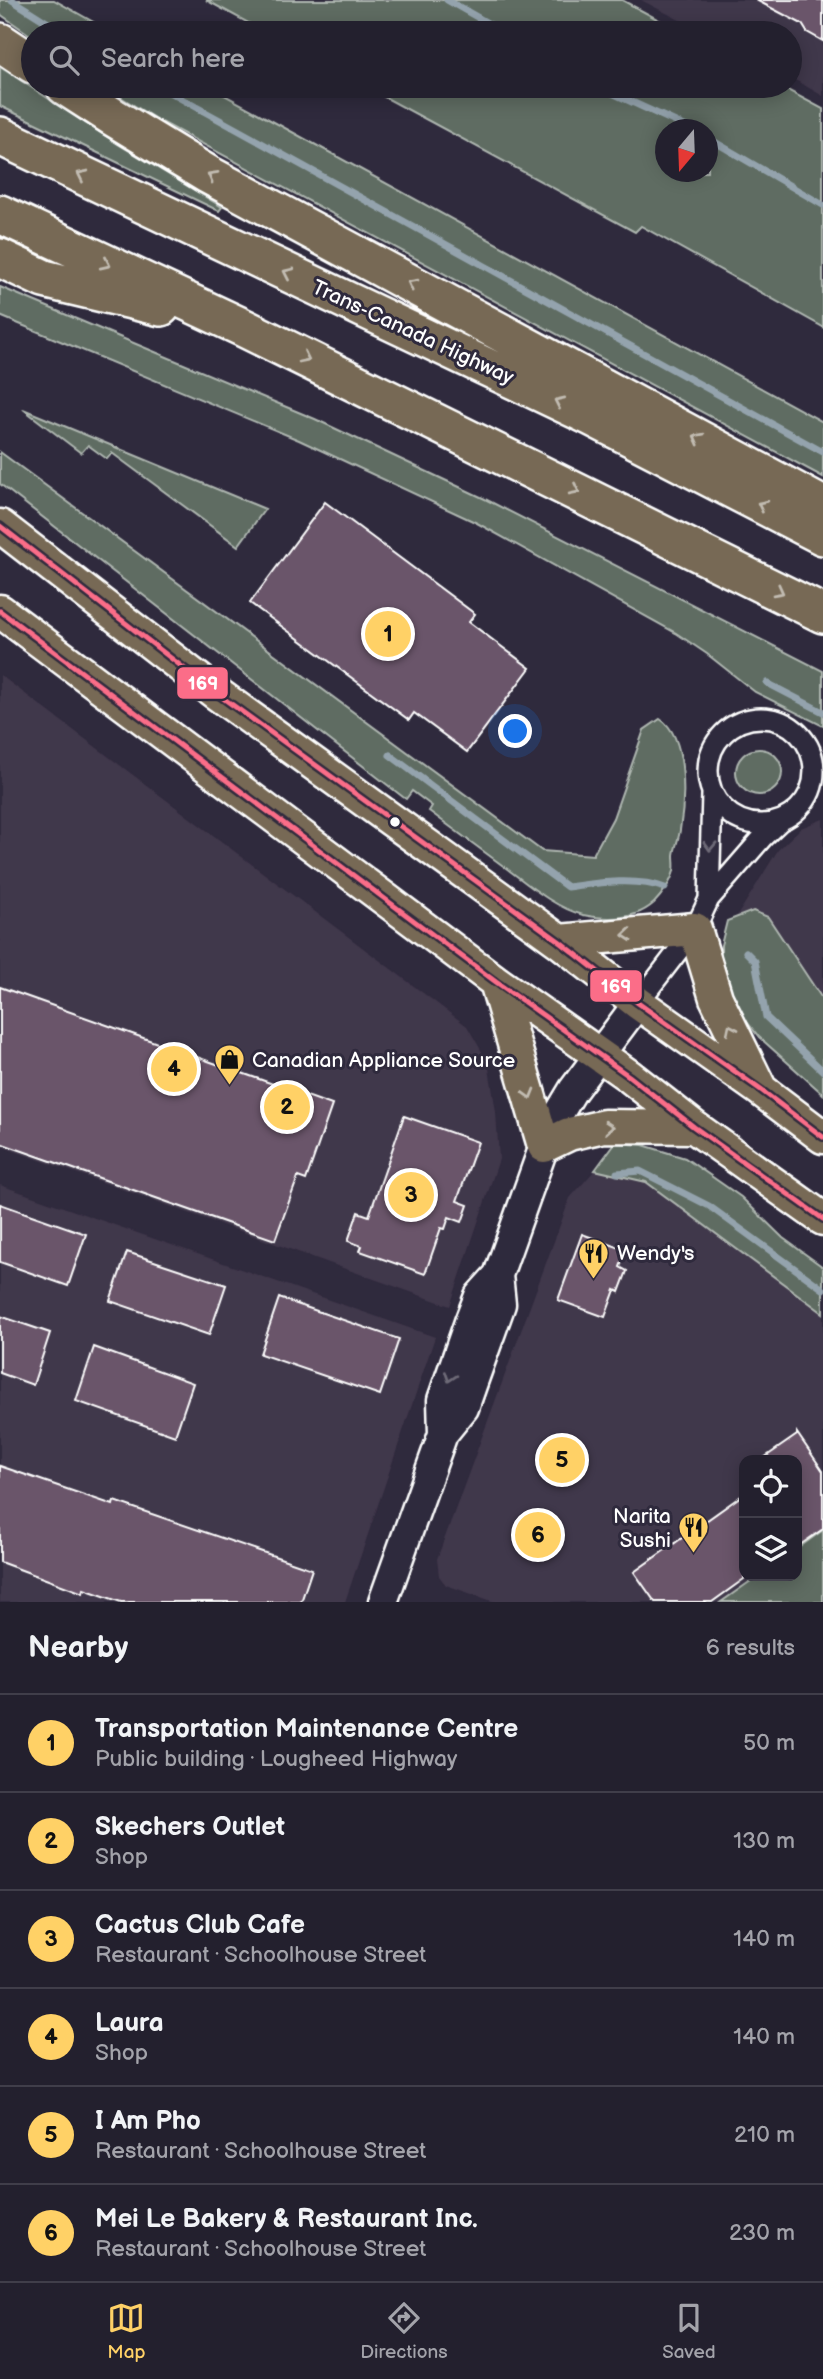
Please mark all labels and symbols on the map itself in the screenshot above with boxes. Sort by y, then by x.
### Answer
north arrow [655,119,718,182]
one-way arrow [77,169,89,183]
one-way arrow [206,171,219,184]
one-way arrow [99,256,111,270]
one-way arrow [282,267,295,281]
street label: Trans-Canada Highway [308,275,518,390]
one-way arrow [407,278,419,292]
one-way arrow [298,349,310,363]
one-way arrow [554,396,567,410]
one-way arrow [693,433,706,446]
one-way arrow [568,482,580,496]
one-way arrow [757,500,769,513]
one-way arrow [772,583,784,596]
pin: 1 [365,608,411,660]
line badge: 169 [176,666,229,700]
text: 169 [188,673,218,696]
your location [498,714,532,748]
unlabelled marker [388,815,402,829]
one-way arrow [702,842,718,852]
one-way arrow [621,927,632,942]
line badge: 169 [589,969,643,1003]
text: 169 [601,976,631,999]
one-way arrow [726,1024,740,1036]
pin: 4 [151,1043,197,1095]
shop icon: Canadian Appliance Source [212,1043,246,1087]
place label: Canadian Appliance Source [252,1048,515,1073]
pin: 2 [264,1081,310,1133]
one-way arrow [521,1088,535,1100]
one-way arrow [604,1120,615,1135]
pin: 3 [388,1169,434,1221]
restaurant icon: Wendy's [577,1236,611,1280]
place label: Wendy's [617,1241,694,1266]
one-way arrow [444,1370,458,1382]
pin: 5 [539,1434,585,1486]
place label: Narita Sushi [613,1504,671,1553]
pin: 6 [515,1509,561,1561]
restaurant icon: Narita Sushi [677,1511,711,1555]

